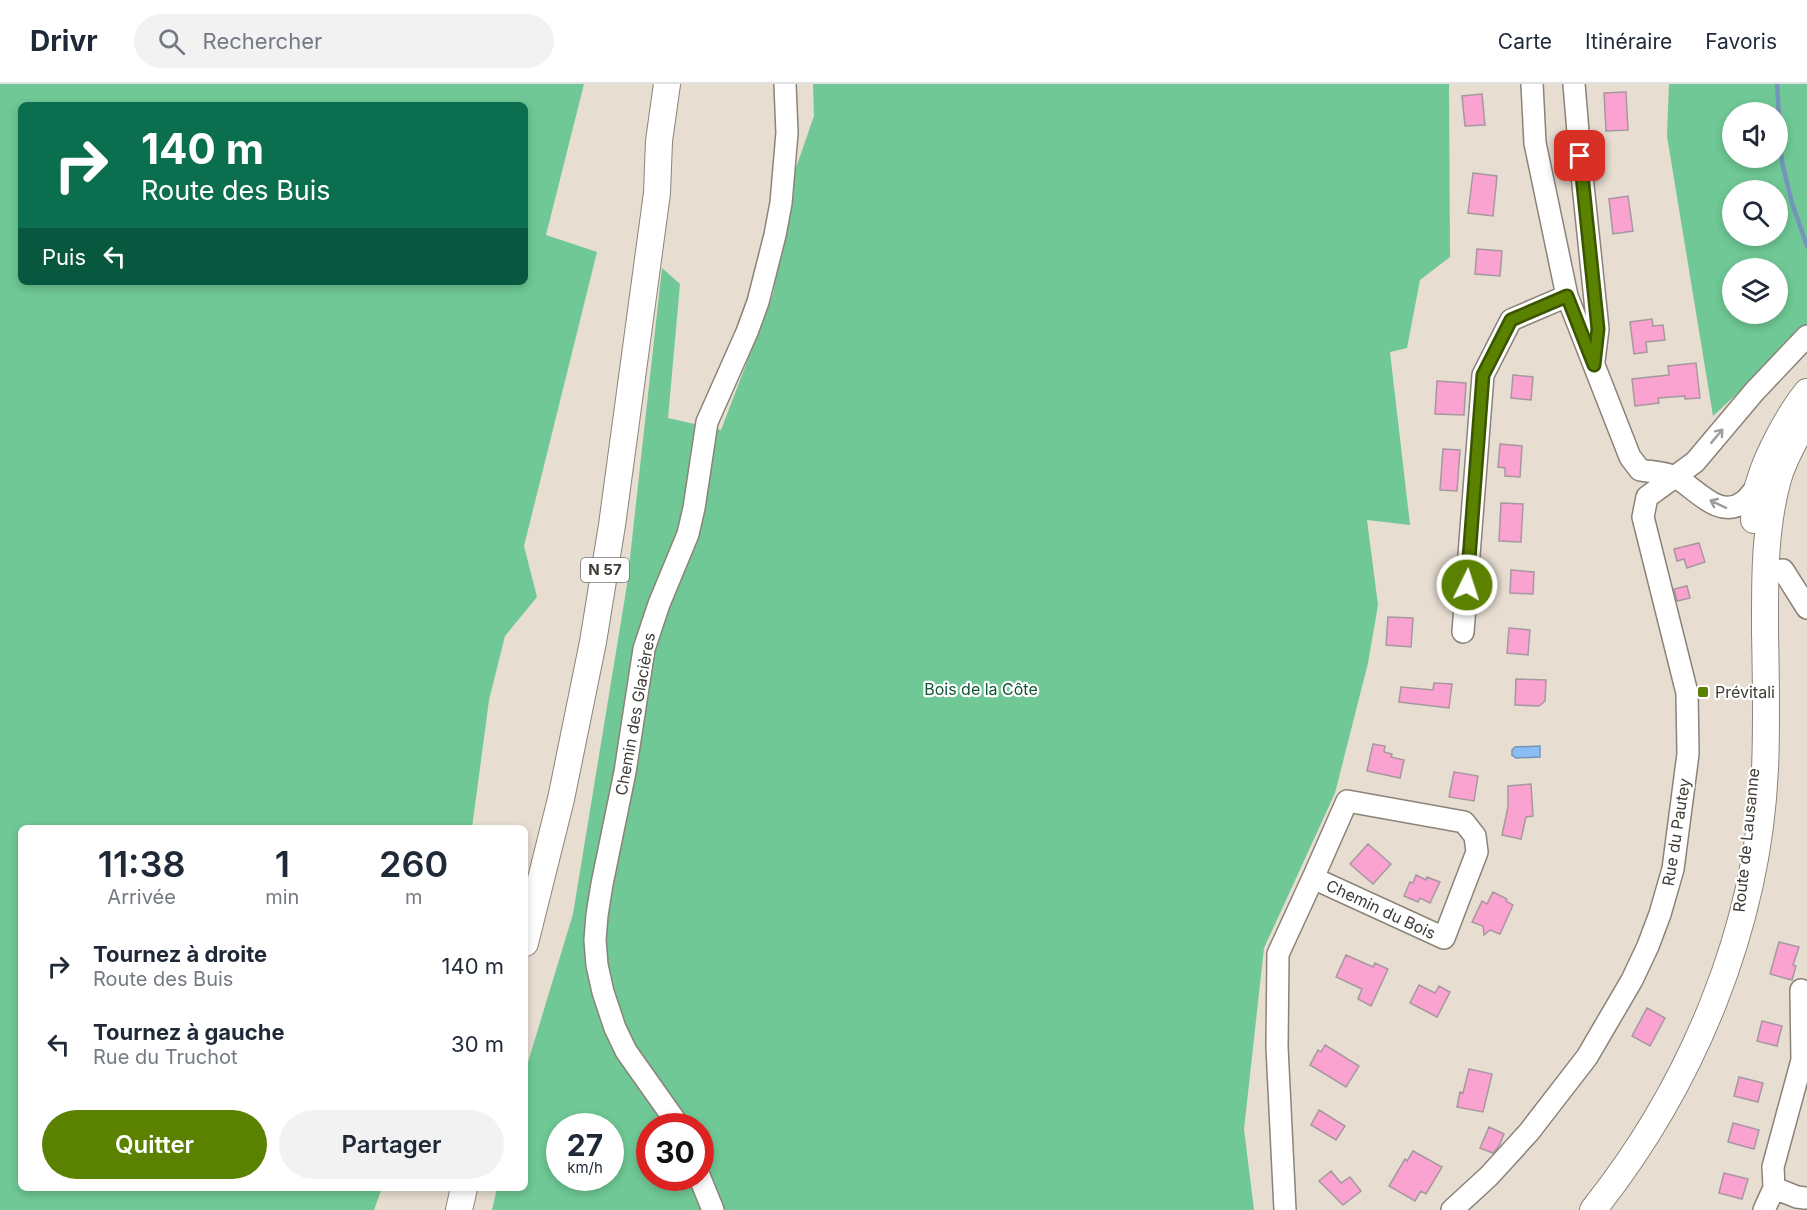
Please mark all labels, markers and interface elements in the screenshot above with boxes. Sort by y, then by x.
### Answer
search box [134,14,554,68]
text: Drivr [30,24,98,58]
icon: search [155,25,188,58]
text: Rechercher [203,28,322,54]
text: Carte [1498,29,1552,54]
text: Itinéraire [1585,29,1672,54]
text: Favoris [1705,29,1777,54]
map controls [1722,102,1788,324]
button: sound [1722,102,1788,168]
text: 140 m [141,123,264,174]
icon: right [42,126,120,204]
pin [1554,130,1605,181]
icon: arrive [1563,139,1596,172]
text: Route des Buis [141,174,331,207]
button: search [1722,180,1788,246]
icon: left [98,240,131,273]
text: Puis [42,244,86,270]
button: layers [1722,258,1788,324]
one-way arrow [1710,429,1724,444]
one-way arrow [1709,498,1727,509]
position arrow [1435,553,1499,617]
road number: N 57 [581,558,629,582]
street label: Chemin des Glacières [611,631,659,797]
park label: Bois de la Côte [924,679,1038,699]
place label: Prévitali [1715,682,1775,702]
marker: Prévitali [1696,685,1710,699]
street label: Route de Lausanne [1728,767,1764,913]
street label: Rue du Pautey [1658,777,1694,887]
text: 11:38 [98,842,186,886]
text: 1 [275,842,290,886]
text: 260 [379,842,448,886]
street label: Chemin du Bois [1323,875,1439,943]
text: Arrivée [107,885,176,909]
text: min [265,885,299,909]
text: m [405,885,422,909]
text: Tournez à droite [93,941,267,967]
icon: right [42,950,75,983]
text: 140 m [442,953,504,979]
text: Route des Buis [93,967,233,991]
text: Tournez à gauche [93,1019,285,1045]
icon: left [42,1028,75,1061]
text: 30 m [451,1031,504,1057]
text: Rue du Truchot [93,1045,238,1069]
button: Quitter [42,1110,267,1179]
button: Partager [279,1110,504,1179]
speed limit sign: 30 [636,1113,714,1191]
text: 27 [567,1127,603,1163]
text: km/h [567,1158,603,1177]

